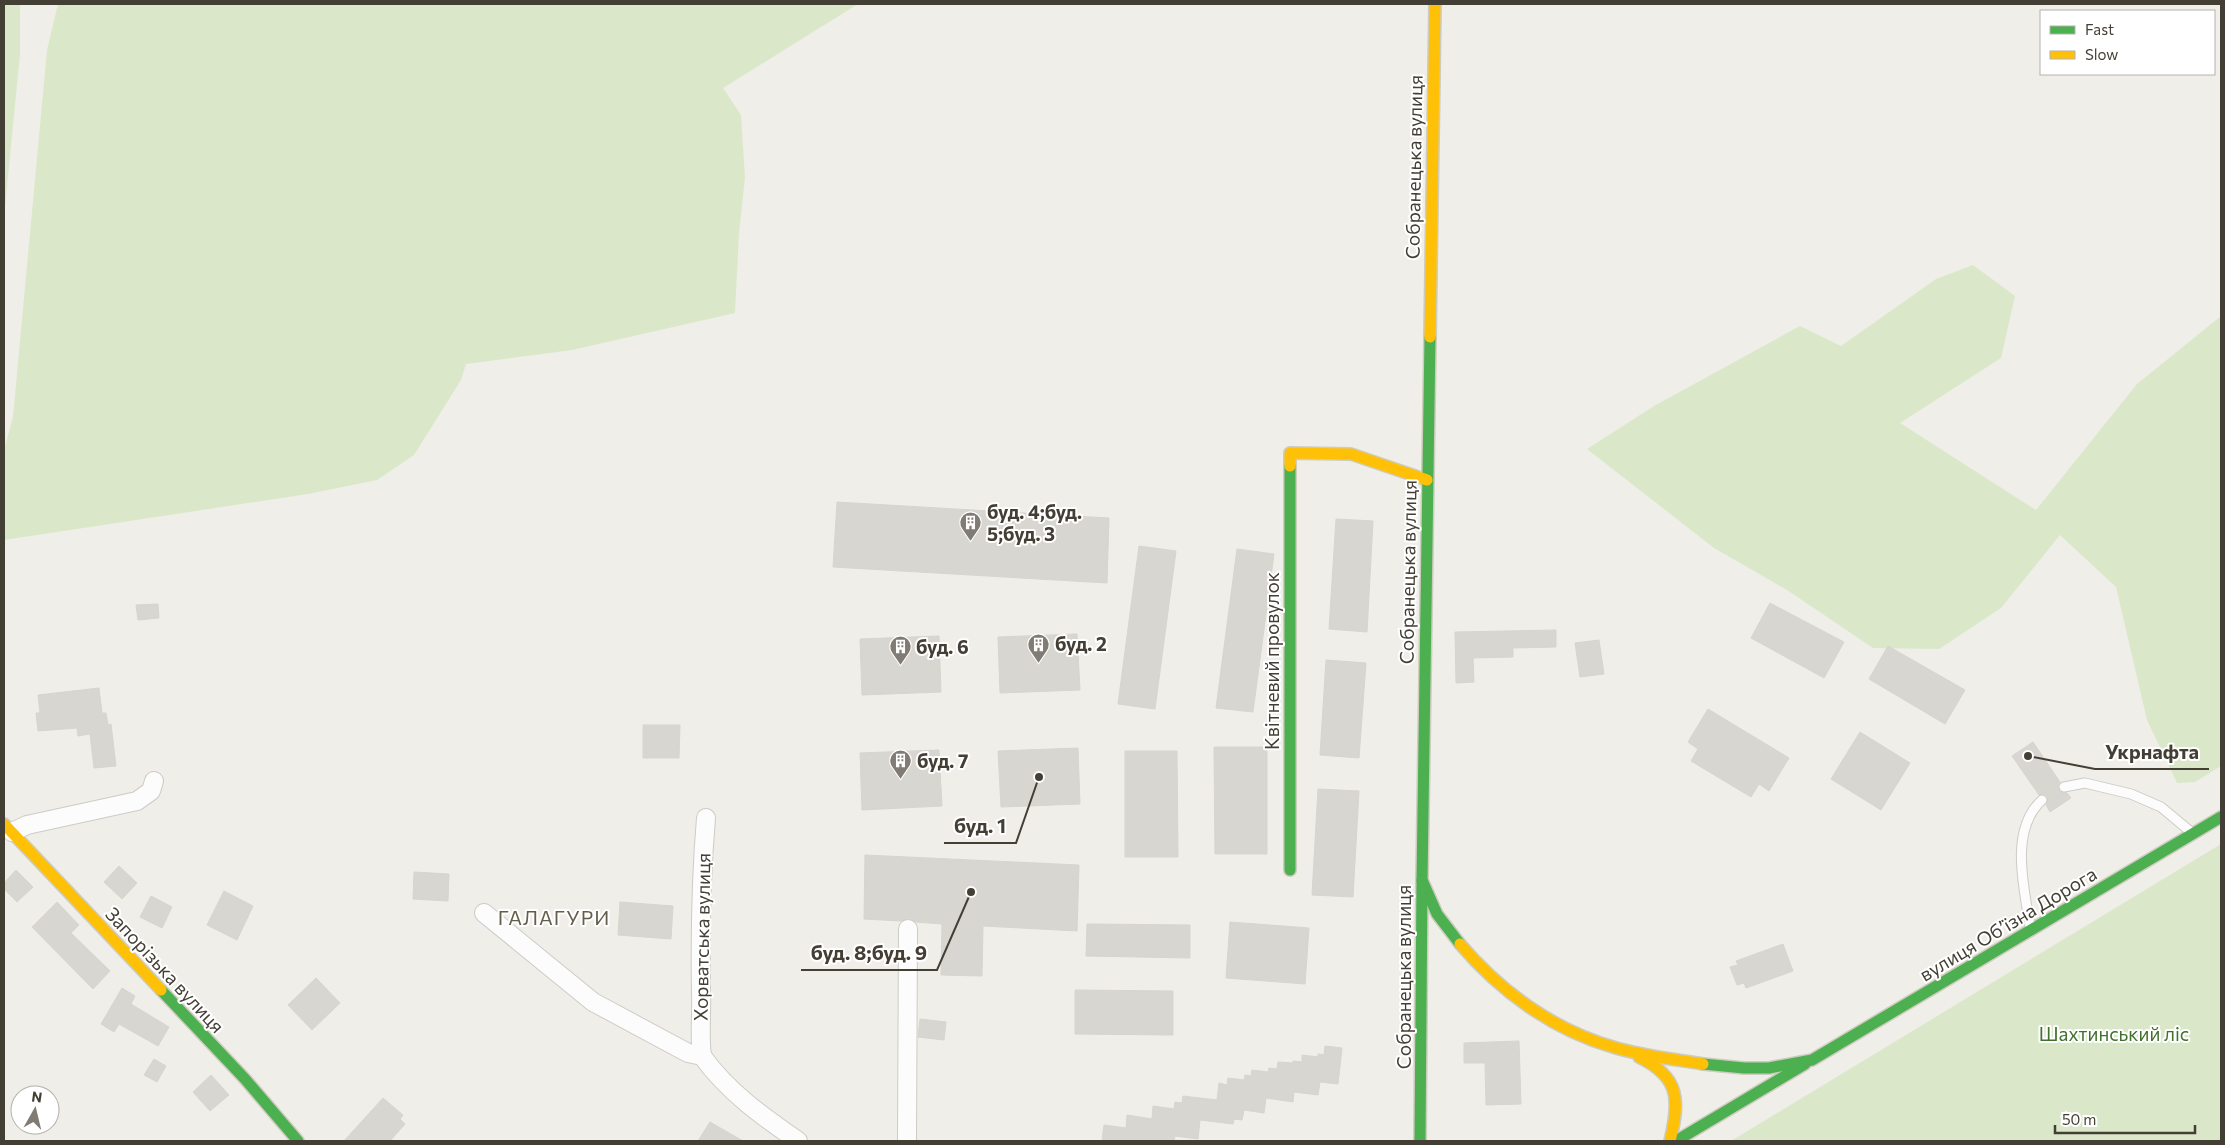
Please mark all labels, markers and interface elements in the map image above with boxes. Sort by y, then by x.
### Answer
legend [2040,10,2215,75]
text: Fast [2085,20,2114,38]
text: Slow [2085,45,2118,63]
street label: Собранецька вулиця [1400,75,1427,259]
street label: Собранецька вулиця [1394,480,1421,664]
place label: буд. 4;буд. 5;буд. 3 [987,500,1082,545]
building icon: буд. 4;буд. 5;буд. 3 [959,511,983,542]
street label: Квітневий провулок [1260,572,1283,750]
building icon: буд. 2 [1027,632,1051,663]
place label: буд. 2 [1055,632,1107,655]
building icon: буд. 6 [888,635,912,666]
place label: буд. 6 [916,635,969,658]
callout: Укрнафта [2095,734,2209,769]
text: Укрнафта [2105,739,2199,763]
building icon: буд. 7 [889,749,913,780]
place label: буд. 7 [917,749,968,772]
callout: буд. 1 [944,808,1016,843]
text: буд. 1 [954,813,1006,837]
street label: Хорватська вулиця [689,853,714,1021]
street label: вулиця Обʼїзна Дорога [1915,862,2100,986]
street label: Собранецька вулиця [1392,885,1415,1069]
street label: Запорізька вулиця [101,902,230,1037]
district label: ГАЛАГУРИ [498,905,610,929]
callout: буд. 8;буд. 9 [801,935,937,970]
text: буд. 8;буд. 9 [811,940,927,964]
park label: Шахтинський ліс [2039,1022,2189,1045]
north arrow [10,1085,60,1135]
text: N [30,1087,43,1106]
scale bar [2055,1102,2195,1134]
text: 50 m [2062,1110,2096,1128]

